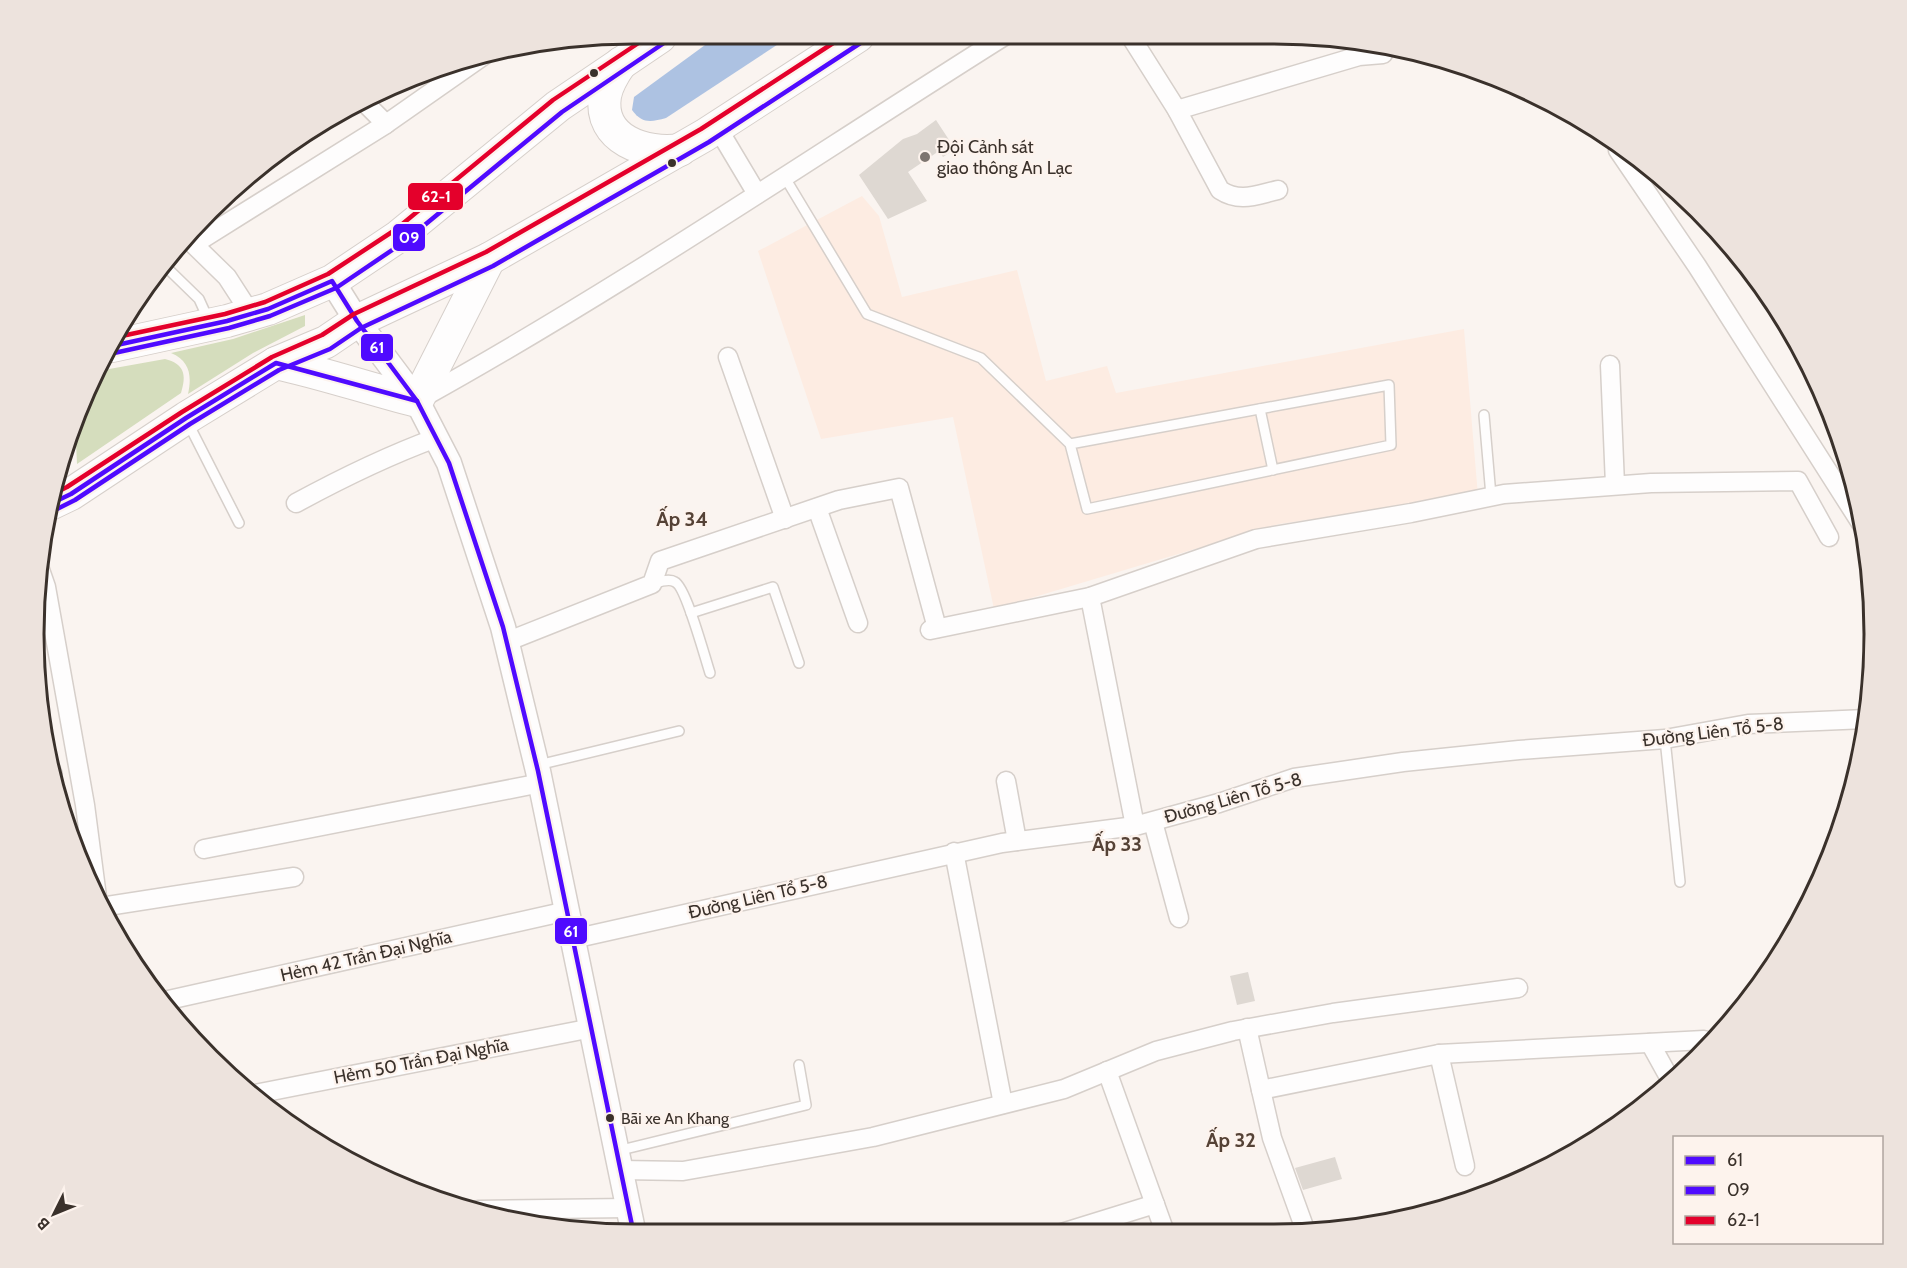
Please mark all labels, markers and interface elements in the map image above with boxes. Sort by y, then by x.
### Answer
unlabelled marker [588,67,600,79]
place label: Đội Cảnh sát giao thông An Lạc [937,136,1073,179]
marker: Đội Cảnh sát giao thông An Lạc [918,150,932,164]
unlabelled marker [666,157,678,169]
line badge: 62-1 [407,182,464,211]
text: 62-1 [421,187,451,206]
line badge: 09 [392,223,426,252]
text: 09 [399,228,419,247]
line badge: 61 [360,333,394,362]
text: 61 [370,338,384,357]
district label: Ấp 34 [656,506,708,531]
street label: Đường Liên Tổ 5-8 [1641,712,1785,752]
street label: Đường Liên Tổ 5-8 [1162,768,1304,828]
district label: Ấp 33 [1092,831,1142,856]
street label: Đường Liên Tổ 5-8 [686,870,830,924]
line badge: 61 [554,917,588,945]
text: 61 [564,922,578,941]
street label: Hẻm 42 Trần Đại Nghĩa [278,926,454,986]
street label: Hẻm 50 Trần Đại Nghĩa [332,1033,511,1089]
place label: Bãi xe An Khang [621,1109,730,1128]
marker: Bãi xe An Khang [604,1112,616,1124]
district label: Ấp 32 [1206,1127,1256,1152]
legend [1673,1136,1883,1244]
text: 61 [1727,1149,1743,1171]
text: 09 [1727,1179,1750,1201]
north arrow [24,1184,84,1244]
text: 62-1 [1727,1209,1760,1231]
text: B [33,1214,54,1234]

